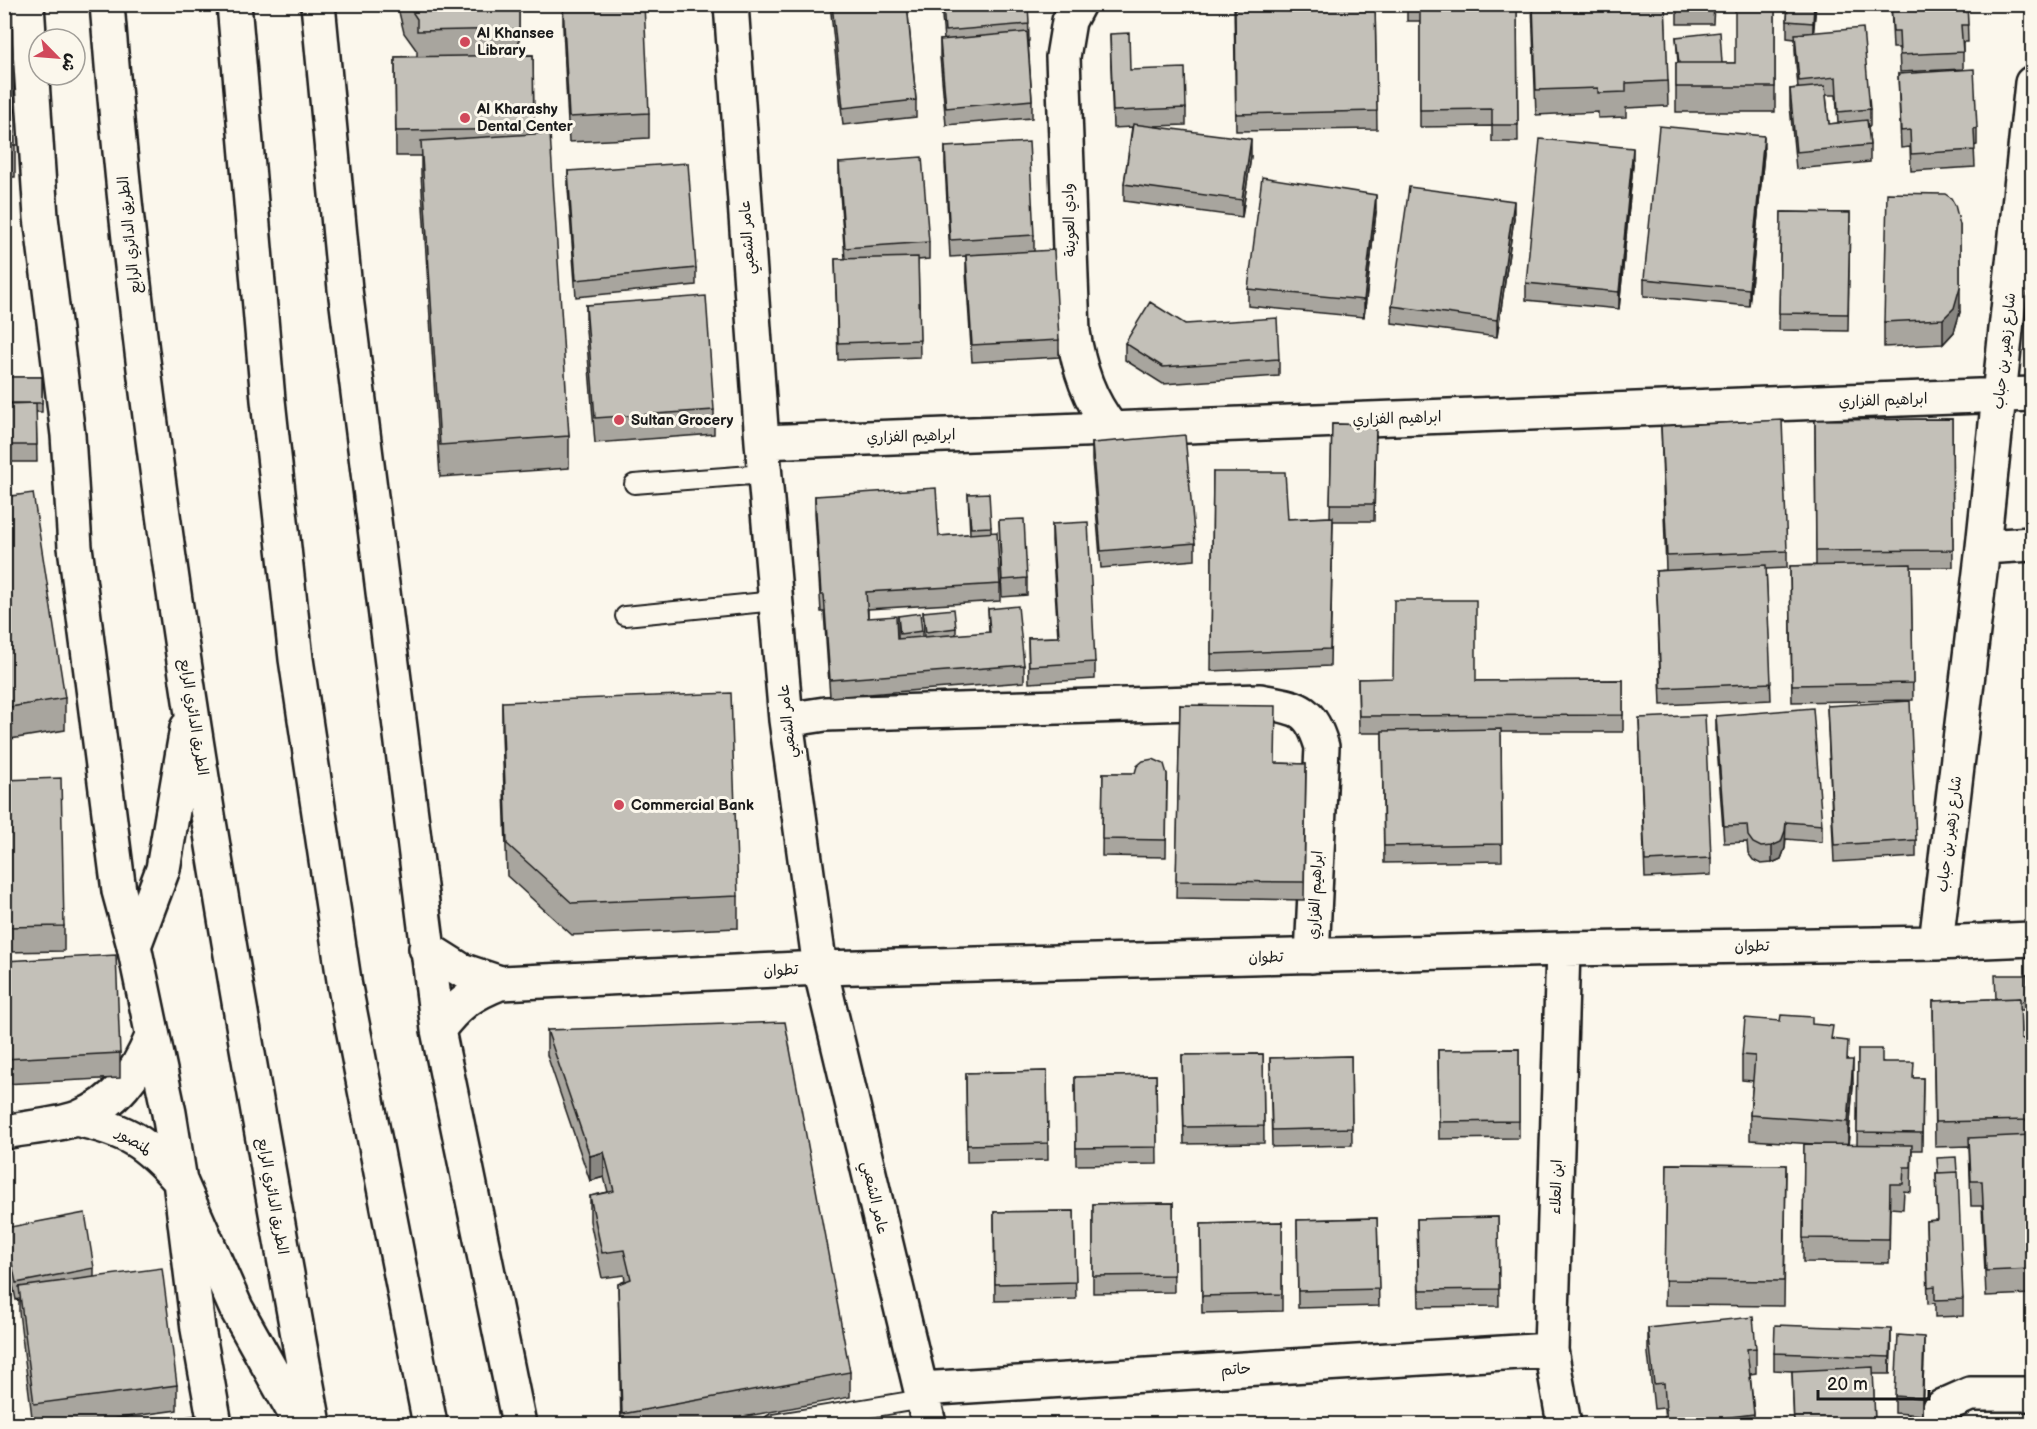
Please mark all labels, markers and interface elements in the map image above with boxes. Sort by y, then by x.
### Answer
place label: Al Khansee Library [476,24,554,60]
north arrow [27,27,87,87]
marker: Al Khansee Library [458,35,472,49]
text: ش [57,51,82,75]
place label: Al Kharashy Dental Center [476,100,574,136]
marker: Al Kharashy Dental Center [458,111,472,125]
street label: الطريق الدائري الرابع [114,175,146,295]
street label: وادي العوينة [1059,183,1081,257]
street label: عامر الشعبي [735,199,763,275]
street label: شارع زهير بن حباب [1989,292,2020,410]
street label: ابراهيم الفزاري [1838,389,1928,414]
street label: ابراهيم الفزاري [1352,407,1442,432]
place label: Sultan Grocery [631,411,733,430]
marker: Sultan Grocery [612,413,626,427]
street label: ابراهيم الفزاري [866,425,956,450]
street label: الطريق الدائري الرابع [174,657,212,777]
street label: عامر الشعبي [774,682,804,759]
street label: شارع زهير بن حباب [1933,775,1966,893]
place label: Commercial Bank [631,796,754,815]
marker: Commercial Bank [612,798,626,812]
street label: ابراهيم الفزاري [1304,850,1329,940]
street label: تطوان [1734,937,1770,956]
street label: تطوان [1248,948,1284,967]
street label: تطوان [763,960,800,981]
street label: لمنصور [111,1123,155,1159]
street label: الطريق الدائري الرابع [252,1136,292,1256]
street label: عامر الشعبي [854,1159,892,1238]
street label: ابن العلاء [1546,1159,1567,1215]
street label: حاتم [1220,1359,1252,1382]
scale bar [1818,1363,1929,1401]
text: 20 m [1827,1374,1868,1395]

